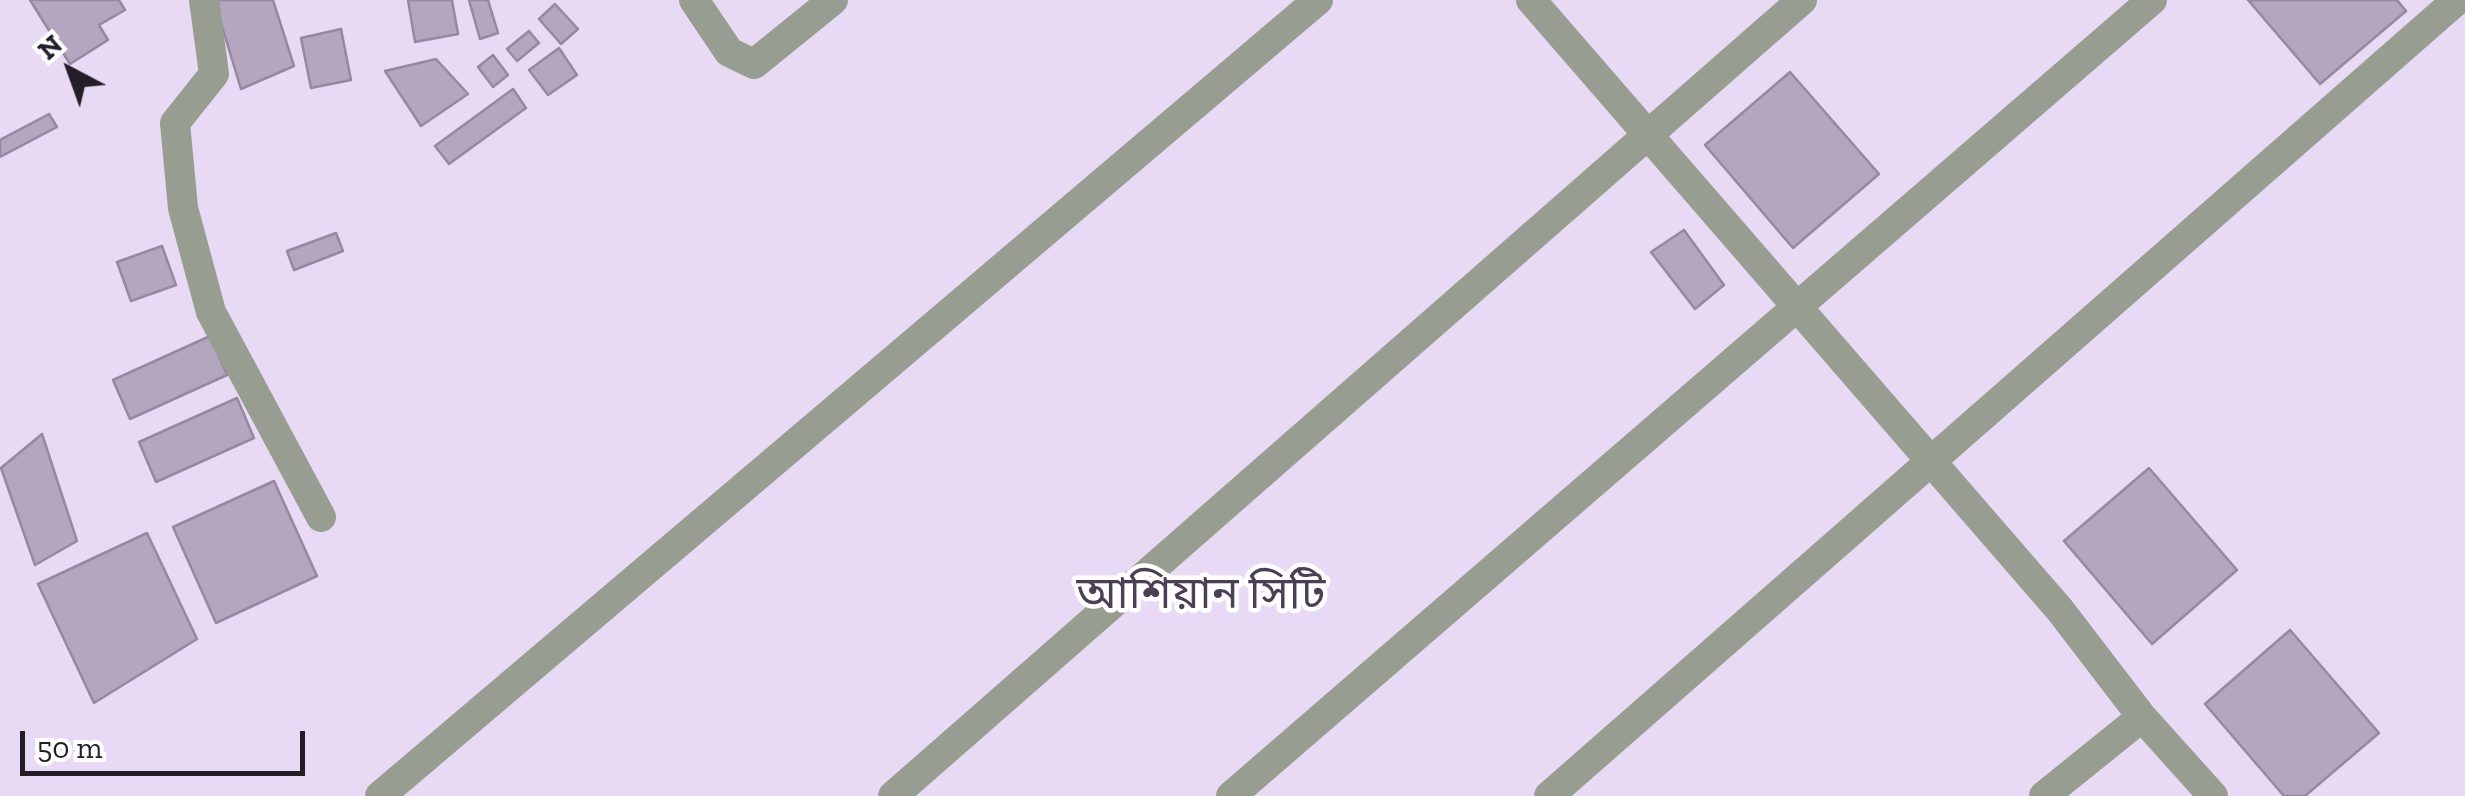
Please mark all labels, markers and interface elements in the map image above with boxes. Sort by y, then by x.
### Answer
north arrow [20,20,120,120]
text: N [31,28,69,66]
district label: আশিয়ান সিটি [1077,568,1325,622]
scale bar [25,711,310,773]
text: 50 m [37,730,102,766]

